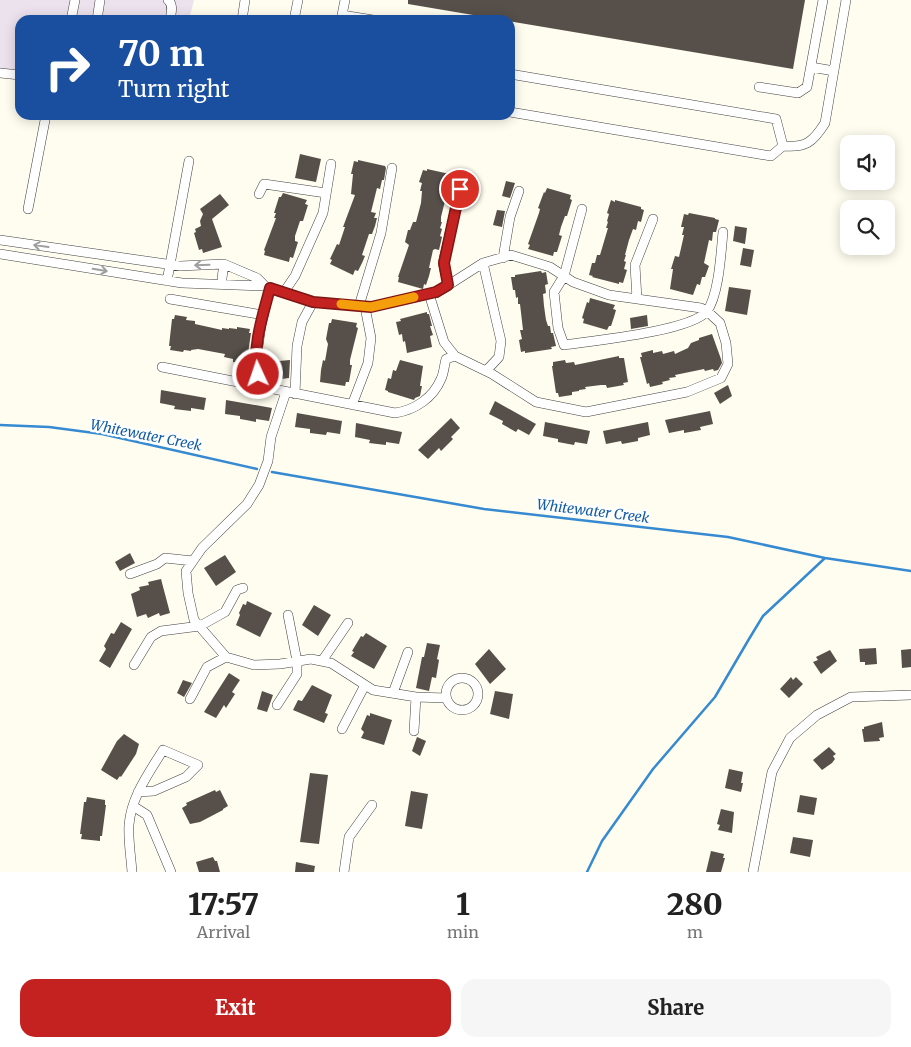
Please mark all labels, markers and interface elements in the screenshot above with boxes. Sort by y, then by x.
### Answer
text: 70 m [118,32,205,76]
icon: right [35,35,100,100]
text: Turn right [118,75,229,103]
map controls [840,135,895,255]
button: sound [840,135,895,190]
pin [439,168,481,210]
icon: arrive [446,175,474,203]
button: search [840,200,895,255]
one-way arrow [33,240,49,250]
one-way arrow [194,260,210,270]
one-way arrow [92,266,108,276]
position arrow [231,347,283,399]
water label: Whitewater Creek [89,415,204,455]
water label: Whitewater Creek [536,495,651,527]
text: 17:57 [188,885,259,923]
text: 1 [456,885,470,923]
text: 280 [667,885,723,923]
text: Arrival [197,922,250,942]
text: min [447,922,479,942]
text: m [687,922,703,942]
button: Exit [20,979,451,1037]
button: Share [461,979,891,1037]

